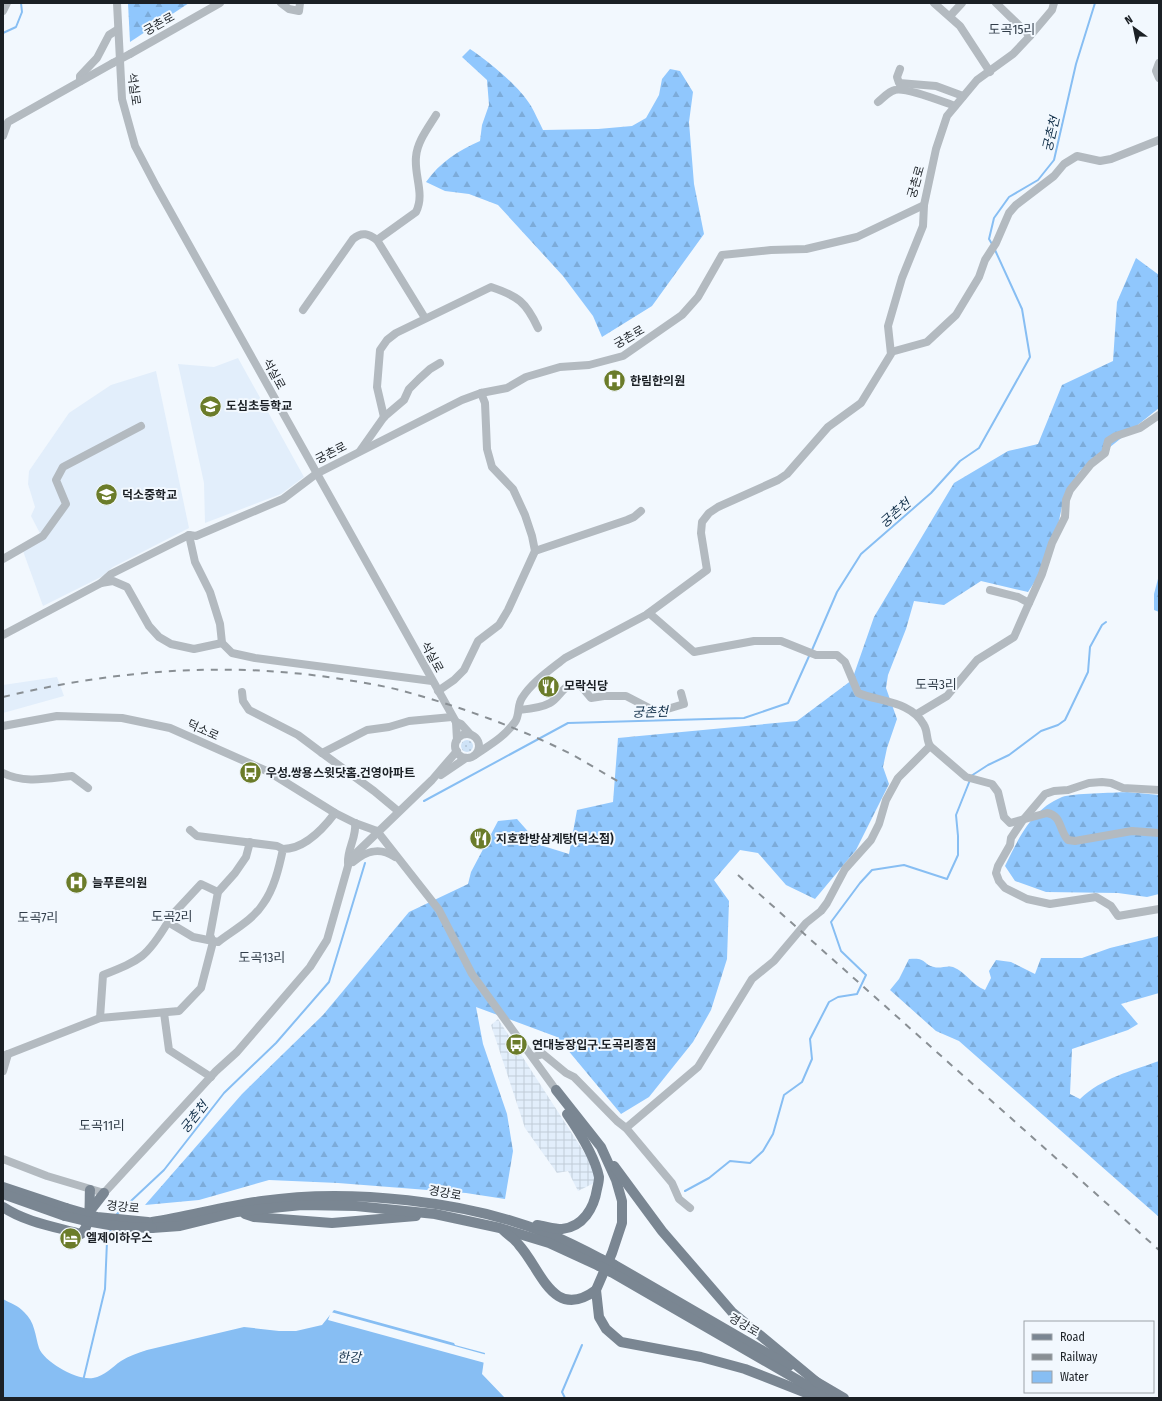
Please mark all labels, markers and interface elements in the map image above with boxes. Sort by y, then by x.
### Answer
north arrow [1114,8,1154,48]
street label: 궁촌로 [141,10,177,38]
text: N [1123,13,1135,27]
district label: 도곡15리 [989,22,1035,37]
street label: 석실로 [125,72,143,106]
water label: 궁촌천 [1040,114,1063,153]
street label: 궁촌로 [905,164,927,200]
street label: 궁촌로 [611,323,647,351]
street label: 석실로 [260,356,288,392]
hospital icon: 한림한의원 [602,368,628,394]
place label: 한림한의원 [630,374,685,388]
school or university icon: 도심초등학교 [197,393,223,419]
place label: 도심초등학교 [226,399,292,413]
street label: 궁촌로 [313,439,349,467]
school or university icon: 덕소중학교 [94,482,120,508]
place label: 덕소중학교 [122,488,177,502]
water label: 궁촌천 [877,495,914,530]
street label: 석실로 [418,639,446,675]
restaurant icon: 모락식당 [536,673,562,699]
district label: 도곡3리 [915,677,957,692]
place label: 모락식당 [564,679,608,693]
water label: 궁촌천 [632,704,669,720]
street label: 덕소로 [185,717,221,743]
bus stop icon: 우성.쌍용스윗닷홈.건영아파트 [238,760,264,786]
place label: 우성.쌍용스윗닷홈.건영아파트 [266,766,415,780]
restaurant icon: 지호한방삼계탕(덕소점) [468,826,494,852]
place label: 지호한방삼계탕(덕소점) [496,832,614,846]
hospital icon: 늘푸른의원 [63,870,89,896]
place label: 늘푸른의원 [92,876,147,890]
district label: 도곡2리 [151,909,193,924]
district label: 도곡7리 [17,910,59,925]
district label: 도곡13리 [239,950,285,965]
bus stop icon: 연대농장입구.도곡리종점 [504,1032,530,1058]
place label: 연대농장입구.도곡리종점 [532,1038,656,1052]
water label: 궁촌천 [177,1097,212,1136]
district label: 도곡11리 [79,1118,125,1133]
street label: 경강로 [427,1183,463,1203]
street label: 경강로 [106,1198,140,1216]
hotel icon: 엘제이하우스 [58,1225,84,1251]
place label: 엘제이하우스 [86,1231,152,1245]
street label: 경강로 [726,1311,762,1339]
legend [1024,1321,1154,1393]
text: Road [1060,1330,1085,1344]
water label: 한강 [337,1350,363,1365]
text: Railway [1060,1350,1098,1364]
text: Water [1060,1370,1089,1384]

